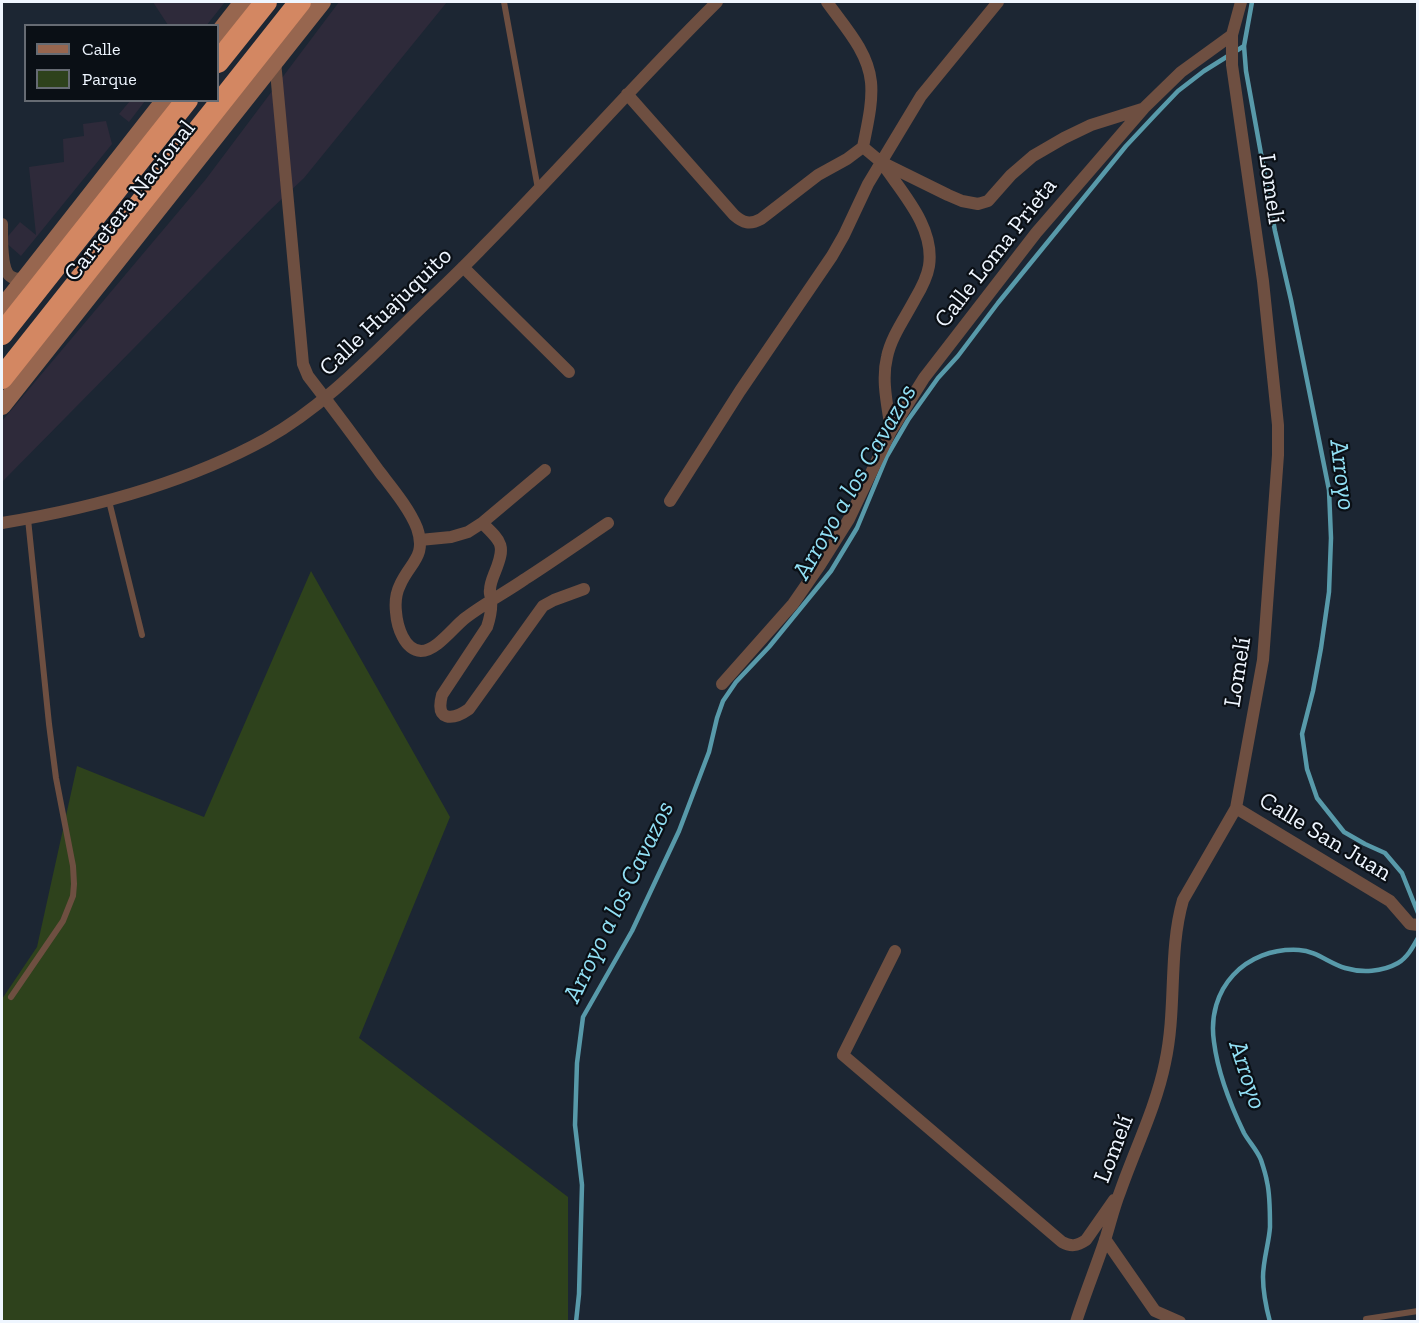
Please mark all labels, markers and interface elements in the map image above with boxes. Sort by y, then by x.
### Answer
legend [24,24,219,102]
text: Calle [82,38,120,60]
text: Parque [82,68,137,90]
street label: Carretera Nacional [58,115,202,287]
street label: Lomelí [1252,152,1290,226]
street label: Calle Loma Prieta [929,172,1063,334]
street label: Calle Huajuquito [314,242,458,382]
water label: Arroyo a los Cavazos [786,379,924,585]
water label: Arroyo [1322,438,1362,512]
street label: Lomelí [1218,635,1258,709]
street label: Calle San Juan [1254,786,1396,888]
water label: Arroyo a los Cavazos [557,796,681,1008]
water label: Arroyo [1221,1037,1273,1113]
street label: Lomelí [1088,1111,1140,1187]

